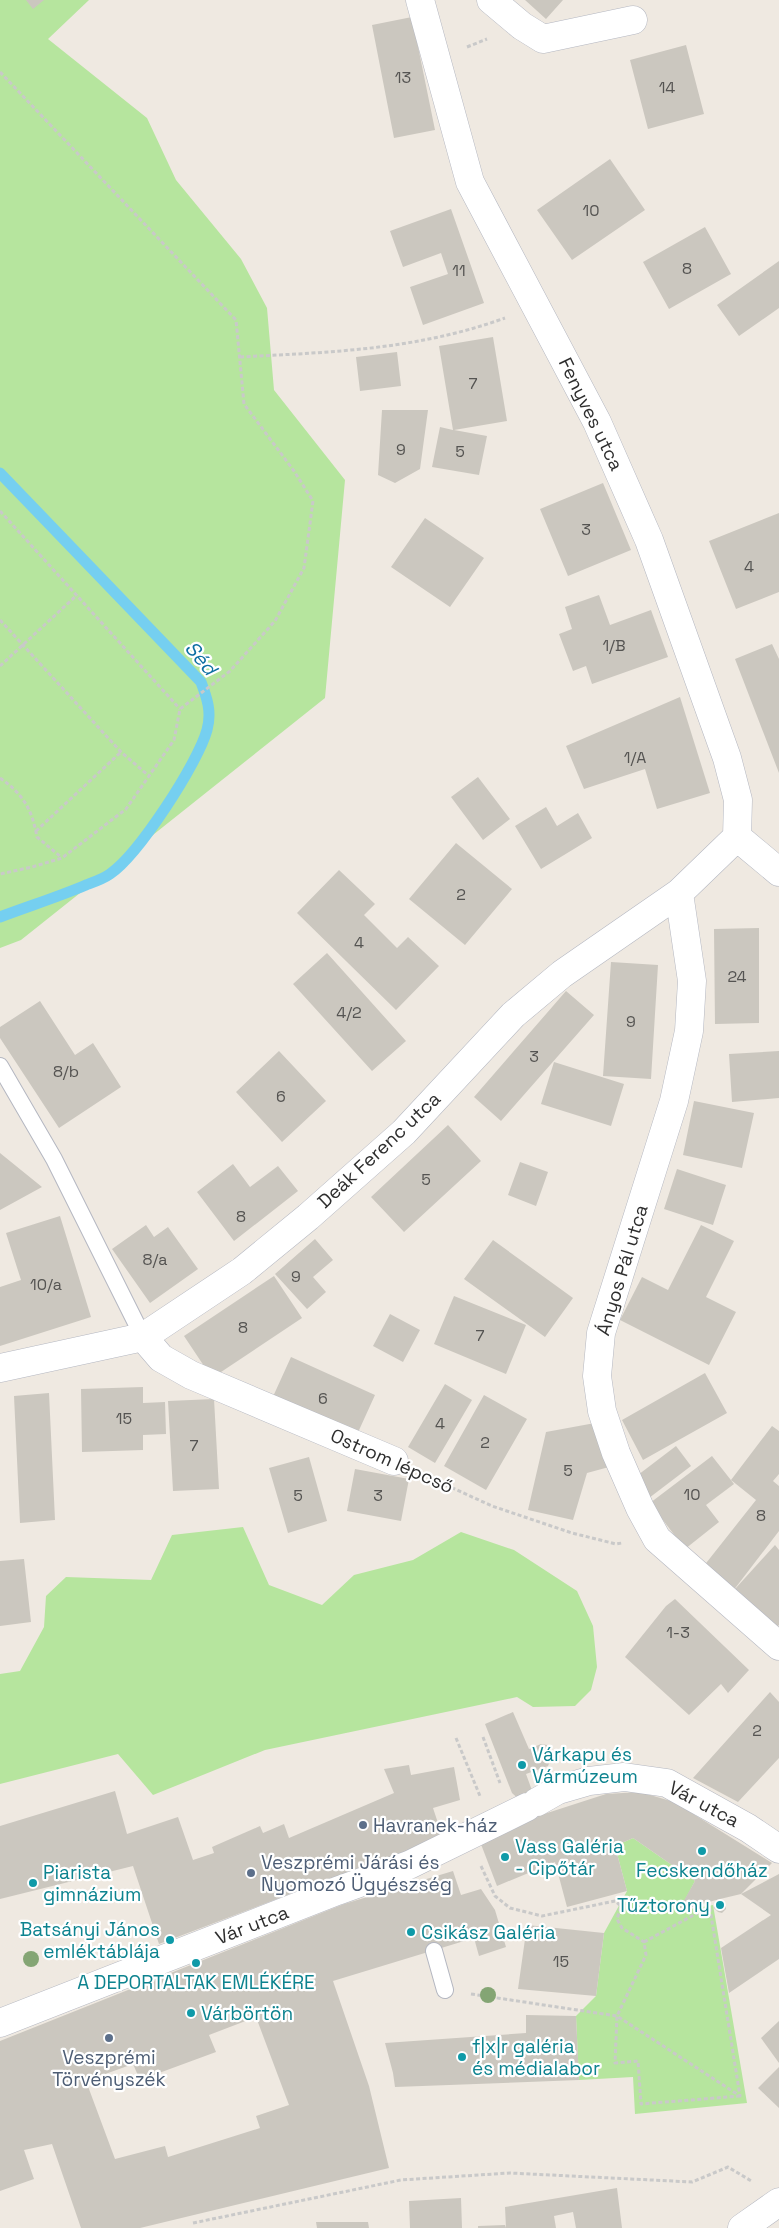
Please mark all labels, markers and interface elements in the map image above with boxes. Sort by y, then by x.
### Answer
house number: 13 [395,67,411,88]
house number: 14 [659,77,675,98]
house number: 10 [583,200,599,221]
house number: 8 [682,258,692,279]
house number: 11 [452,260,466,281]
street label: Fenyves utca [553,353,629,475]
house number: 7 [468,373,478,394]
house number: 9 [396,439,406,460]
house number: 5 [455,441,465,462]
house number: 3 [581,519,591,540]
house number: 4 [744,556,754,577]
water label: Séd [179,635,224,682]
house number: 1/B [602,635,626,656]
house number: 1/A [624,747,646,768]
house number: 2 [456,884,466,905]
house number: 4 [354,932,364,953]
house number: 24 [727,966,747,987]
house number: 4/2 [336,1002,362,1023]
house number: 9 [626,1011,636,1032]
house number: 3 [529,1046,539,1067]
house number: 8/b [53,1061,79,1082]
house number: 6 [276,1086,286,1107]
street label: Deák Ferenc utca [312,1086,446,1214]
house number: 5 [421,1169,431,1190]
street label: Ányos Pál utca [590,1201,654,1339]
house number: 8 [236,1206,246,1227]
house number: 8/a [143,1249,167,1270]
house number: 9 [291,1266,301,1287]
house number: 10/a [30,1274,62,1295]
house number: 8 [238,1317,248,1338]
house number: 7 [475,1325,485,1346]
house number: 6 [318,1388,328,1409]
house number: 15 [116,1408,132,1429]
house number: 4 [435,1413,445,1434]
street label: Ostrom lépcső [326,1423,458,1499]
house number: 2 [480,1432,490,1453]
house number: 7 [189,1435,199,1456]
house number: 5 [563,1460,573,1481]
house number: 10 [684,1484,700,1505]
house number: 5 [293,1485,303,1506]
house number: 3 [373,1485,383,1506]
house number: 8 [756,1505,766,1526]
house number: 1-3 [666,1622,690,1643]
house number: 2 [752,1720,762,1741]
place label: Várkapu és Vármúzeum [532,1742,638,1789]
marker: Várkapu és Vármúzeum [516,1759,528,1771]
street label: Vár utca [664,1775,744,1833]
place label: Havranek-ház [373,1813,498,1838]
marker: Havranek-ház [357,1819,369,1831]
place label: Vass Galéria - Cipőtár [515,1834,624,1881]
marker: Fecskendőház [696,1845,708,1857]
place label: Veszprémi Járási és Nyomozó Ügyészség [261,1850,452,1897]
marker: Vass Galéria - Cipőtár [499,1851,511,1863]
place label: Fecskendőház [636,1858,768,1883]
place label: Piarista gimnázium [43,1860,141,1907]
marker: Veszprémi Járási és Nyomozó Ügyészség [245,1867,257,1879]
marker: Piarista gimnázium [27,1877,39,1889]
place label: Tűztorony [617,1893,710,1918]
marker: Tűztorony [714,1899,726,1911]
street label: Vár utca [212,1900,292,1950]
place label: Batsányi János emléktáblája [20,1917,160,1964]
place label: Csikász Galéria [421,1920,556,1945]
marker: Csikász Galéria [405,1926,417,1938]
marker: Batsányi János emléktáblája [164,1934,176,1946]
house number: 15 [553,1951,569,1972]
marker: A DEPORTALTAK EMLÉKÉRE [190,1957,202,1969]
place label: A DEPORTALTAK EMLÉKÉRE [77,1970,315,1995]
place label: Várbörtön [201,2001,293,2026]
marker: Várbörtön [185,2007,197,2019]
marker: Veszprémi Törvényszék [103,2032,115,2044]
place label: f|x|r galéria és médialabor [472,2034,600,2081]
place label: Veszprémi Törvényszék [52,2045,166,2092]
marker: f|x|r galéria és médialabor [456,2051,468,2063]

